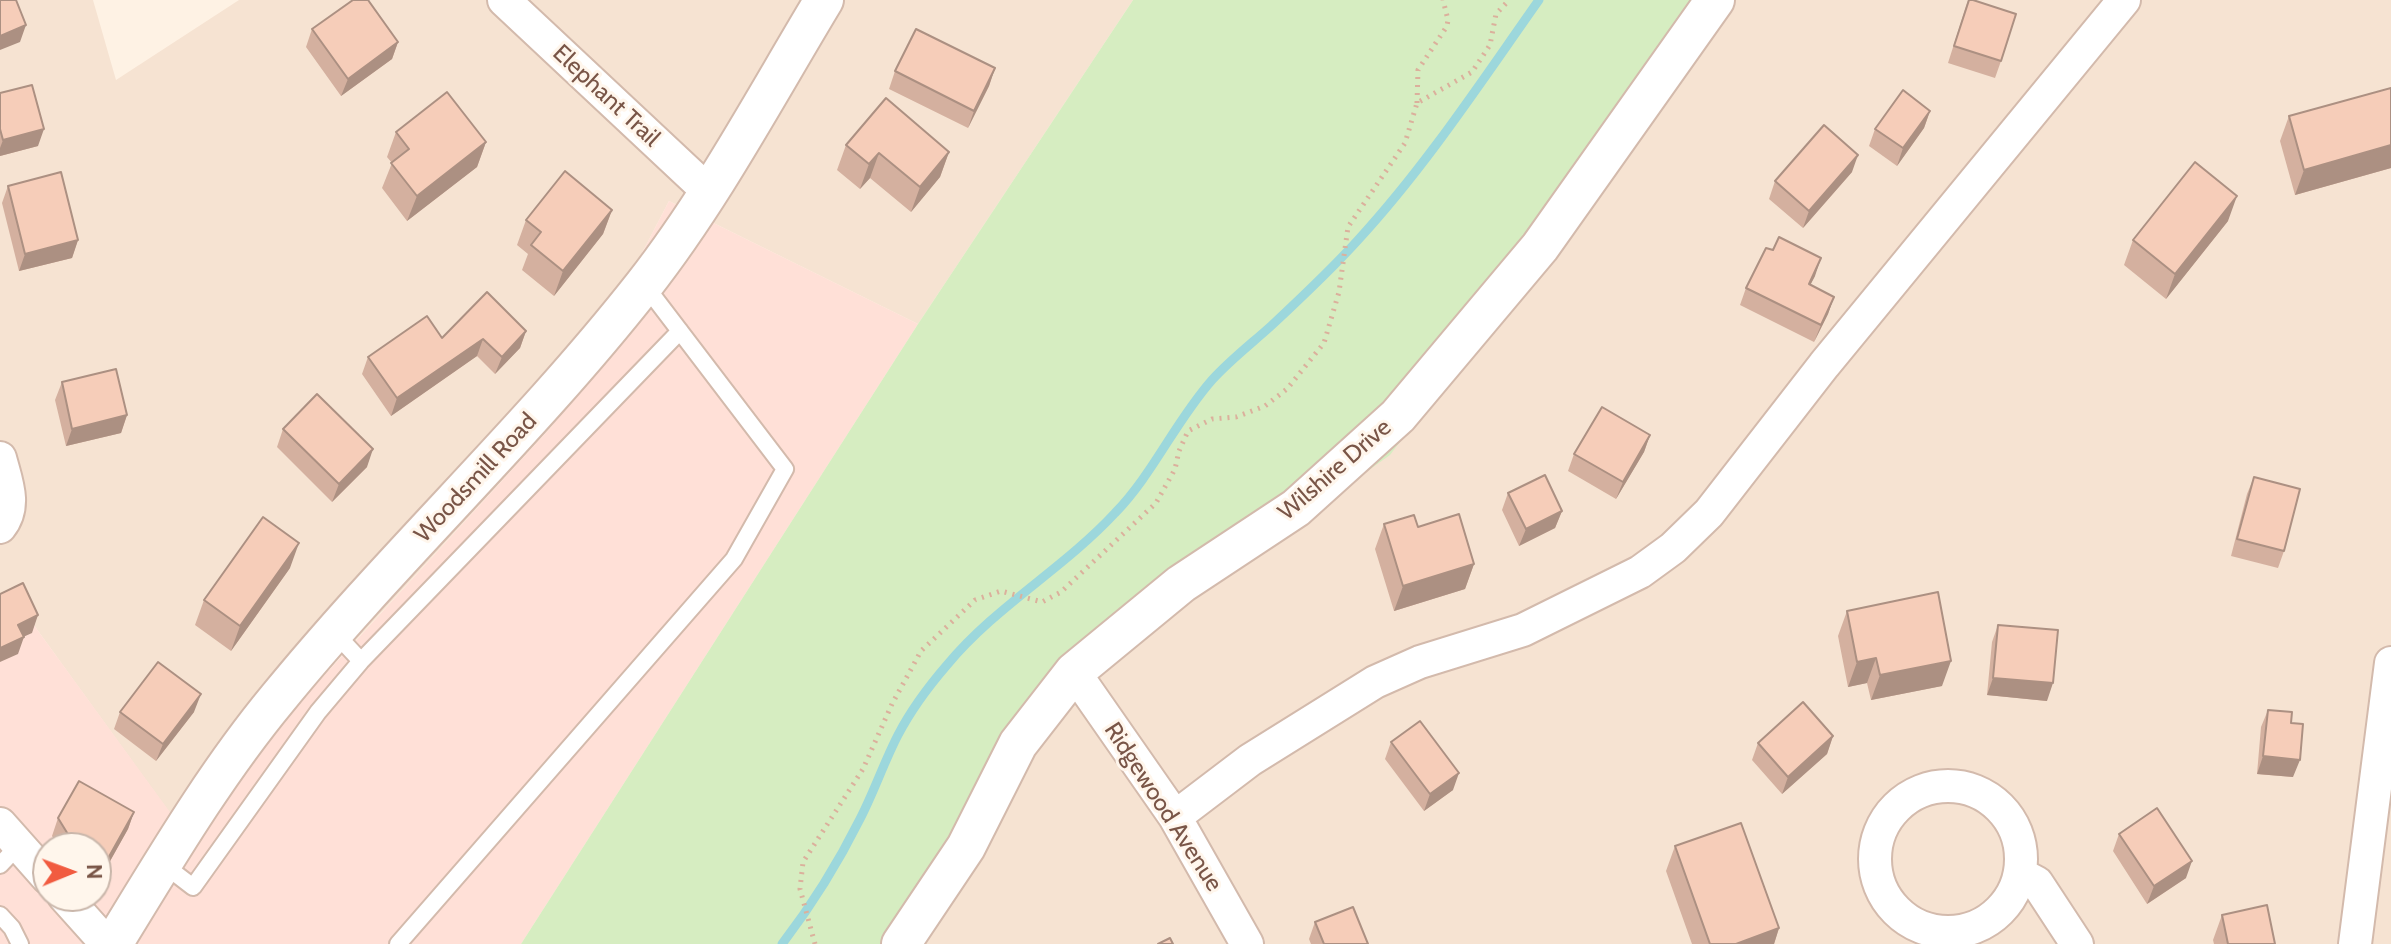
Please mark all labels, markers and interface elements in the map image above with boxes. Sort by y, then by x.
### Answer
street label: Elephant Trail [546,39,666,153]
street label: Woodsmill Road [409,407,543,549]
street label: Wilshire Drive [1273,413,1397,527]
street label: Ridgewood Avenue [1098,717,1228,897]
north arrow [32,832,112,912]
text: N [81,864,108,880]

